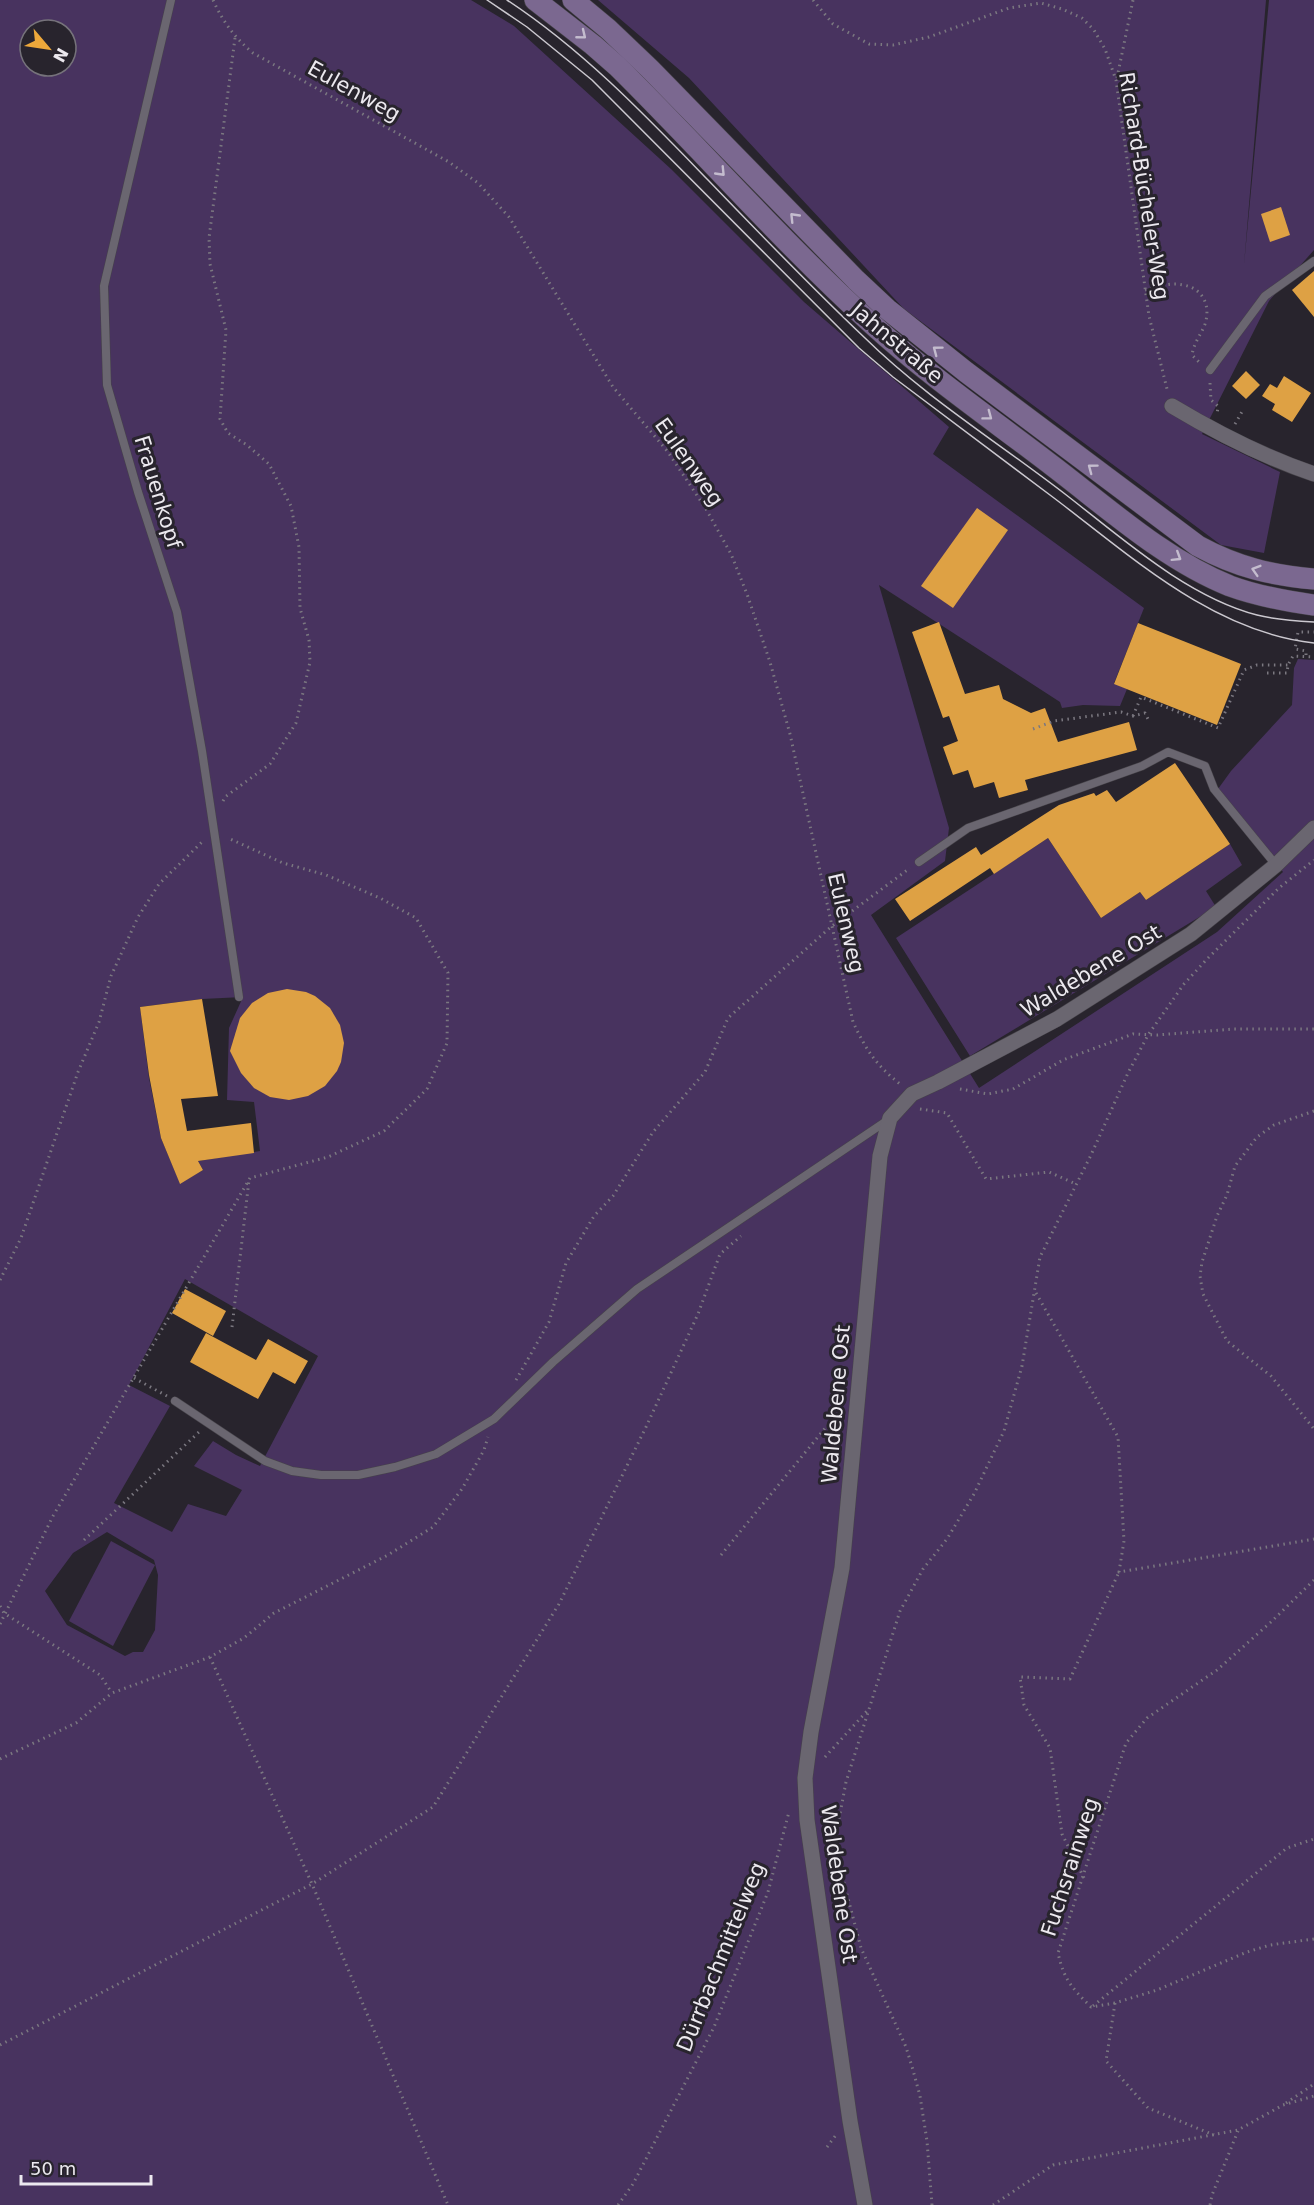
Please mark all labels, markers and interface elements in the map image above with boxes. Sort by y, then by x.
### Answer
north arrow [18,18,78,78]
one-way arrow [575,28,586,39]
text: N [49,45,72,65]
street label: Eulenweg [304,56,404,126]
street label: Richard-Bücheler-Weg [1114,70,1174,302]
one-way arrow [713,164,724,175]
one-way arrow [791,213,802,224]
street label: Jahnstraße [845,296,948,388]
one-way arrow [932,346,943,357]
one-way arrow [981,409,992,420]
street label: Eulenweg [650,413,728,511]
street label: Frauenkopf [129,433,187,552]
one-way arrow [1088,464,1099,475]
one-way arrow [1171,550,1181,562]
one-way arrow [1251,565,1262,577]
street label: Eulenweg [823,871,869,975]
street label: Waldebene Ost [1017,920,1165,1022]
street label: Waldebene Ost [817,1324,855,1484]
street label: Fuchsrainweg [1036,1795,1104,1939]
street label: Waldebene Ost [816,1803,862,1965]
street label: Dürrbachmittelweg [672,1859,770,2055]
scale bar [21,2148,152,2186]
text: 50 m [30,2158,76,2179]

